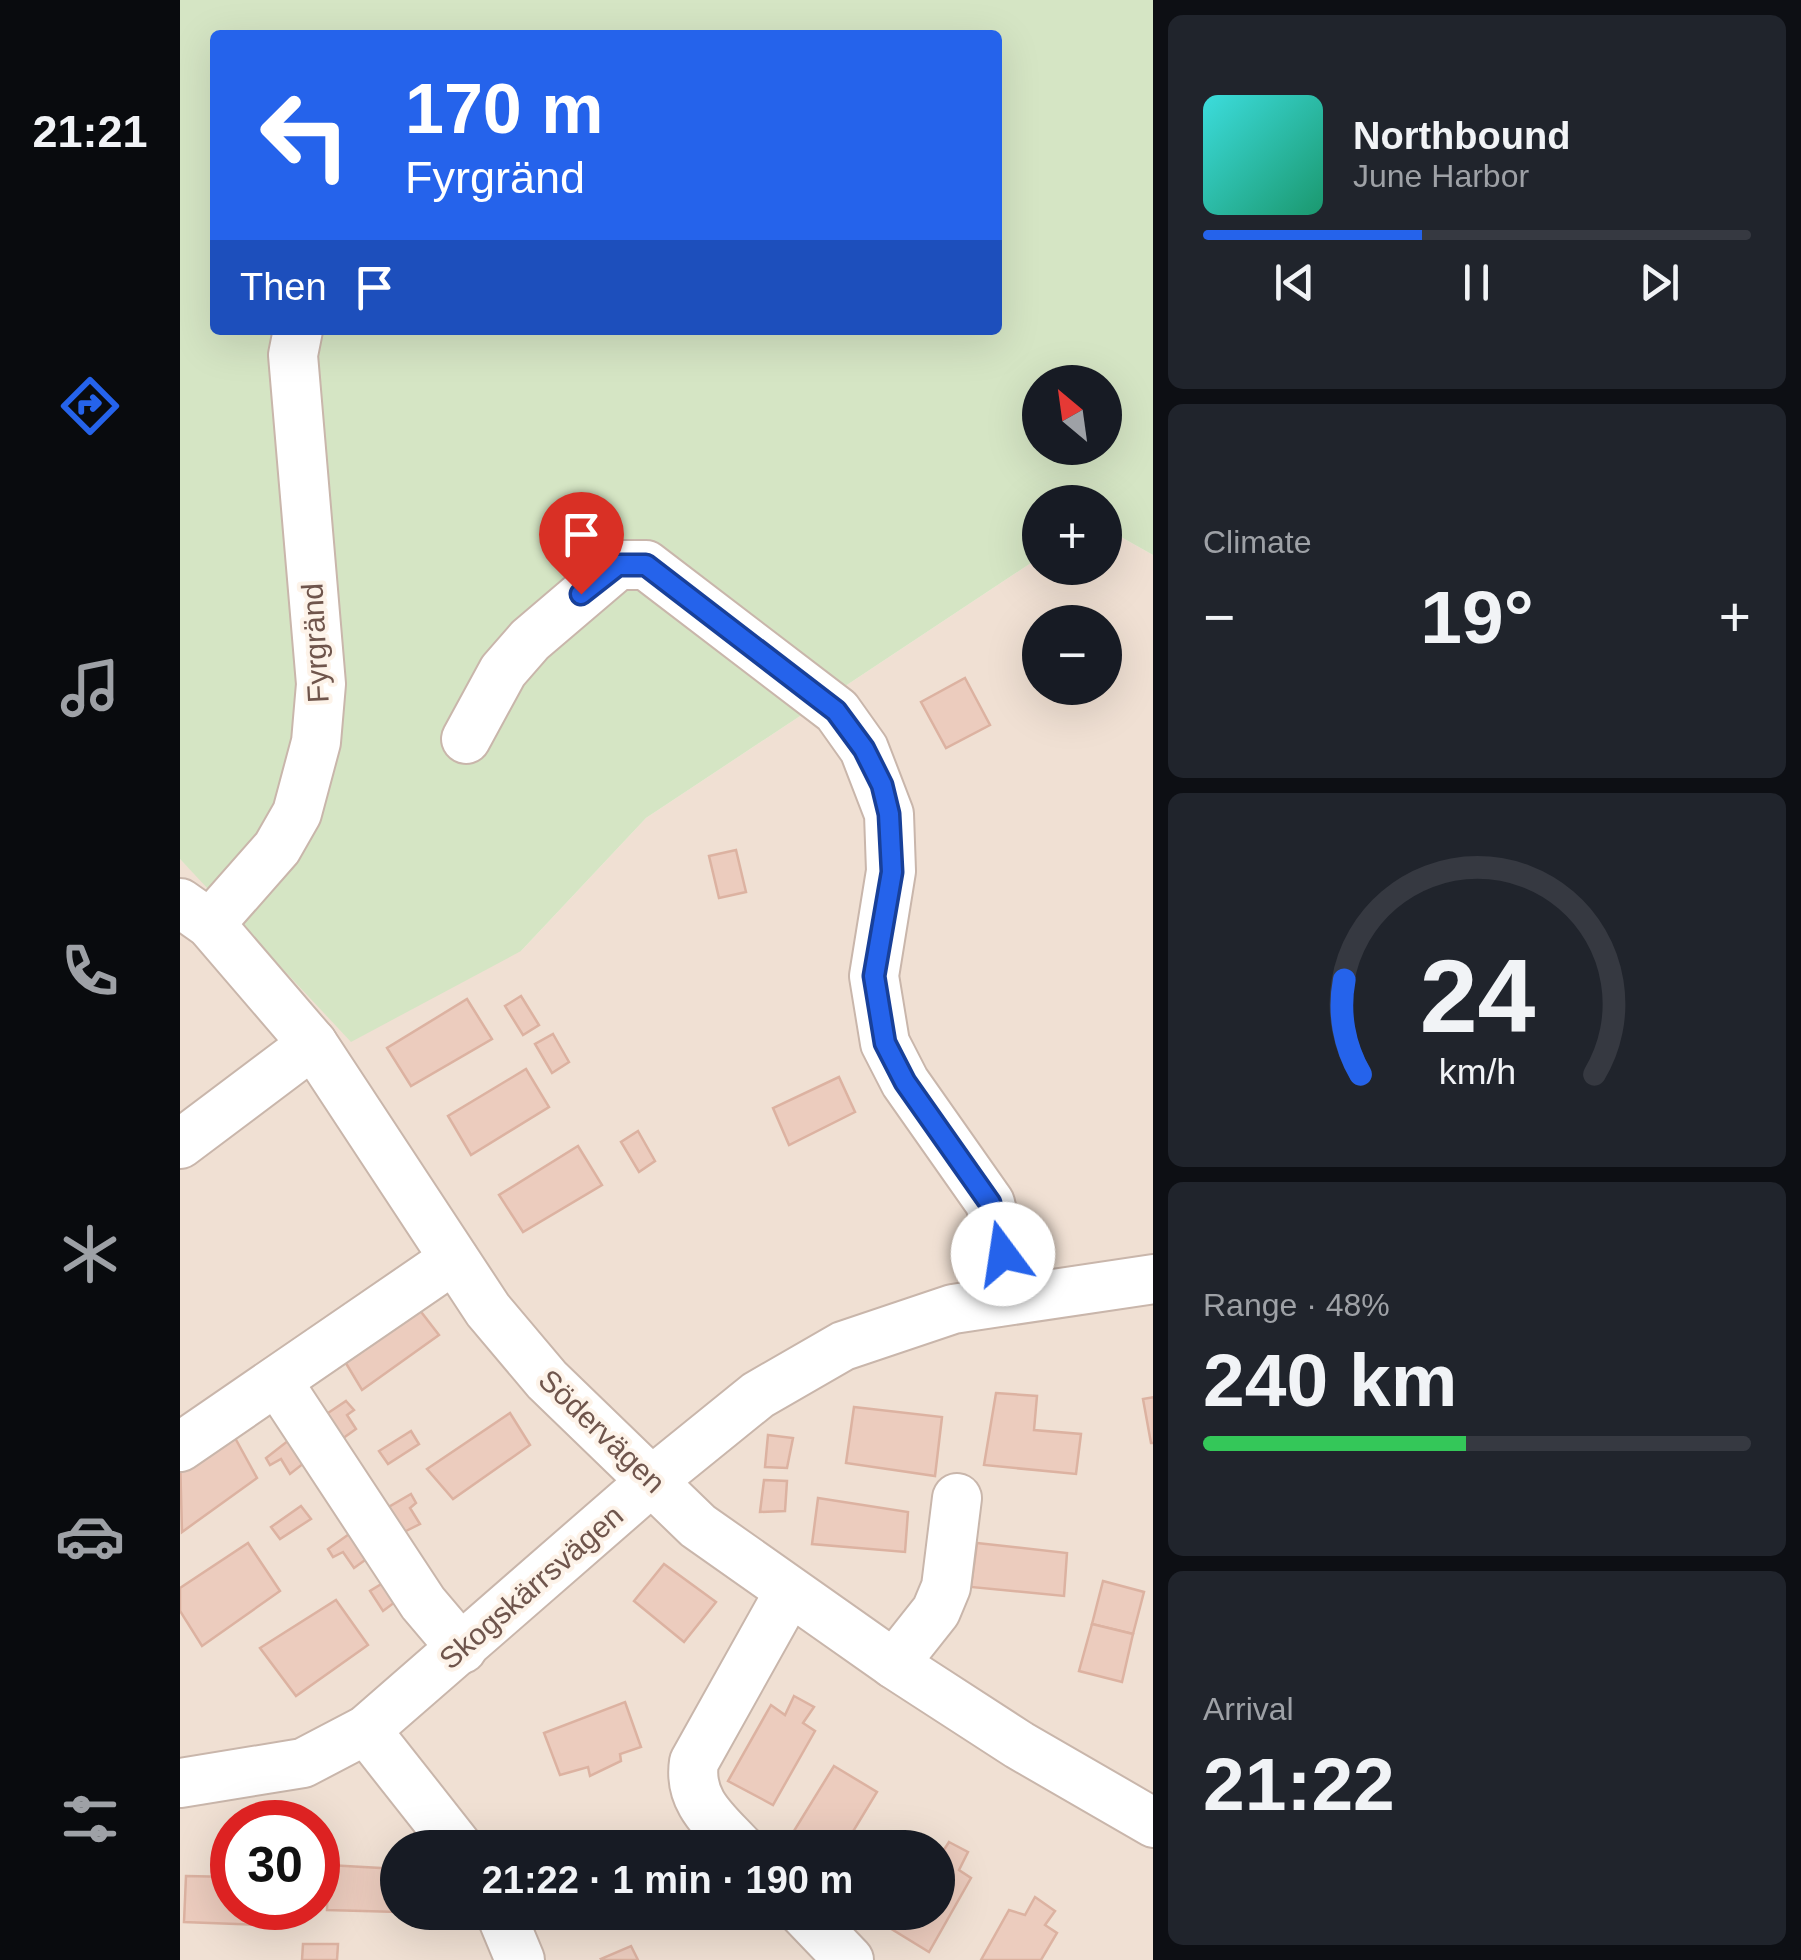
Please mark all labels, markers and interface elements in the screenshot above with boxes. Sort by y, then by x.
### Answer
icon: left [240,70,370,200]
text: 170 m [405,70,603,148]
text: 21:21 [32,106,148,157]
text: Northbound [1353,115,1570,157]
text: Fyrgränd [405,152,585,203]
text: June Harbor [1353,158,1529,194]
icon: previous [1267,255,1322,310]
icon: pause [1449,255,1504,310]
icon: next [1632,255,1687,310]
icon: arrive [347,260,402,315]
text: Then [240,266,327,308]
north arrow [1022,365,1122,465]
map controls [1022,365,1122,705]
icon: directions [55,371,125,441]
button: + [1022,485,1122,585]
pin [539,492,624,595]
icon: arrive [554,507,609,562]
text: Climate [1203,524,1311,560]
text: 19° [1420,575,1534,659]
street label: Fyrgränd [295,582,335,704]
text: − [1203,586,1235,648]
text: + [1719,586,1751,648]
button: − [1022,605,1122,705]
icon: music [55,653,125,723]
icon: phone [55,936,125,1006]
text: 24 [1419,938,1535,1054]
text: km/h [1438,1052,1516,1092]
position arrow [951,1202,1055,1306]
icon: climate [55,1219,125,1289]
text: Range · 48% [1203,1287,1390,1323]
text: 240 km [1203,1338,1457,1422]
street label: Södervägen [532,1363,672,1499]
street label: Skogskärrsvägen [433,1499,629,1675]
icon: car [55,1501,125,1571]
text: Arrival [1203,1691,1294,1727]
text: 21:22 [1203,1742,1395,1826]
icon: filters [55,1784,125,1854]
speed limit sign: 30 [210,1800,340,1930]
text: 21:22 · 1 min · 190 m [482,1859,853,1901]

